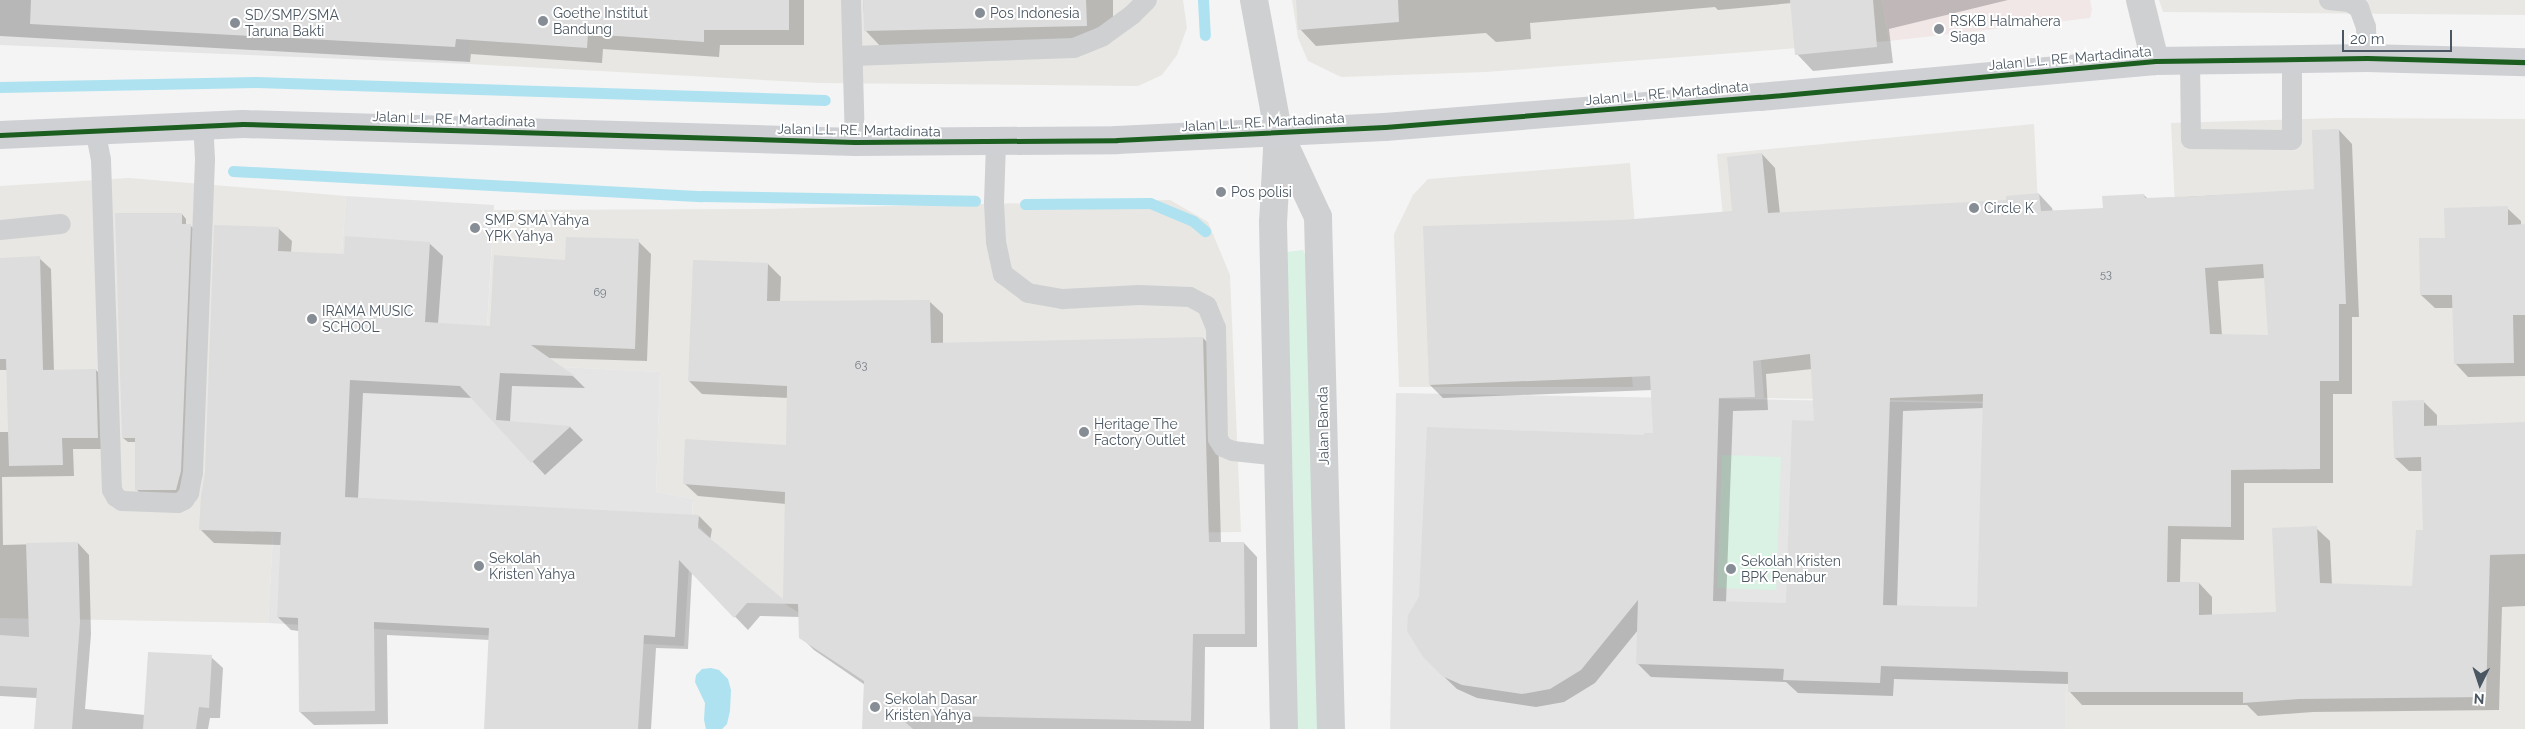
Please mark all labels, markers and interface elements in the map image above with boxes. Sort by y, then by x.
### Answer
place label: Goethe Institut Bandung [553,5,648,38]
place label: Pos Indonesia [990,5,1080,21]
place label: SD/SMP/SMA Taruna Bakti [245,7,339,40]
marker: Pos Indonesia [974,7,986,19]
place label: RSKB Halmahera Siaga [1950,13,2061,46]
marker: Goethe Institut Bandung [537,15,549,27]
marker: SD/SMP/SMA Taruna Bakti [229,17,241,29]
scale bar [2345,20,2455,52]
marker: RSKB Halmahera Siaga [1932,22,1946,36]
text: 20 m [2350,30,2385,48]
street label: Jalan L.L. RE. Martadinata [1988,43,2152,73]
street label: Jalan L.L. RE. Martadinata [1585,78,1749,108]
street label: Jalan L.L. RE. Martadinata [372,108,536,130]
street label: Jalan L.L. RE. Martadinata [1181,109,1345,135]
street label: Jalan L.L. RE. Martadinata [777,120,941,140]
place label: Pos polisi [1231,184,1292,200]
marker: Pos polisi [1215,186,1227,198]
place label: Circle K [1984,200,2034,216]
marker: Circle K [1968,202,1980,214]
place label: SMP SMA Yahya YPK Yahya [485,212,590,244]
marker: SMP SMA Yahya YPK Yahya [469,222,481,234]
house number: 53 [2100,268,2112,282]
house number: 69 [593,286,607,300]
place label: IRAMA MUSIC SCHOOL [322,303,414,336]
marker: IRAMA MUSIC SCHOOL [306,313,318,325]
house number: 63 [855,359,867,373]
street label: Jalan Banda [1314,386,1332,466]
place label: Heritage The Factory Outlet [1094,416,1186,448]
marker: Heritage The Factory Outlet [1078,426,1090,438]
place label: Sekolah Kristen Yahya [489,550,576,582]
place label: Sekolah Kristen BPK Penabur [1741,553,1841,586]
marker: Sekolah Kristen Yahya [473,560,485,572]
marker: Sekolah Kristen BPK Penabur [1725,563,1737,575]
north arrow [2455,659,2505,709]
place label: Sekolah Dasar Kristen Yahya [885,691,977,724]
text: N [2473,691,2485,707]
marker: Sekolah Dasar Kristen Yahya [869,701,881,713]

